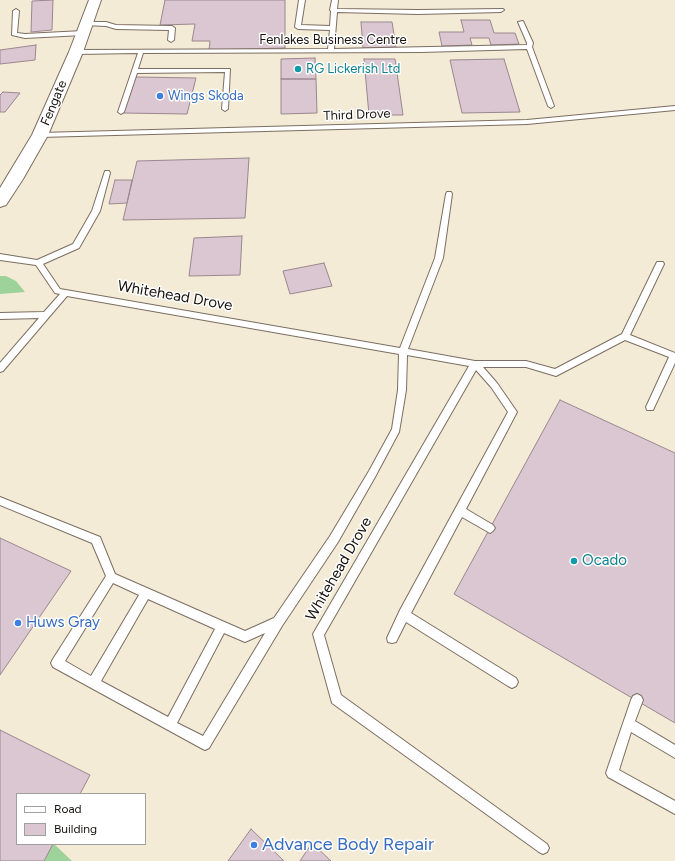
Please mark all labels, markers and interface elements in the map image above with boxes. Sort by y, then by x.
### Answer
street label: Fenlakes Business Centre [259,32,407,48]
place label: RG Lickerish Ltd [306,61,400,77]
marker: RG Lickerish Ltd [293,64,303,74]
street label: Fengate [38,78,70,128]
place label: Wings Skoda [168,88,244,104]
marker: Wings Skoda [155,91,165,101]
street label: Third Drove [323,106,391,124]
street label: Whitehead Drove [116,277,234,315]
street label: Whitehead Drove [302,514,376,624]
place label: Ocado [582,552,627,570]
marker: Ocado [569,556,579,566]
place label: Huws Gray [26,614,100,632]
marker: Huws Gray [13,618,23,628]
legend [16,793,146,845]
text: Road [54,802,82,816]
text: Building [54,822,97,836]
place label: Advance Body Repair [262,834,434,856]
marker: Advance Body Repair [249,840,259,850]

